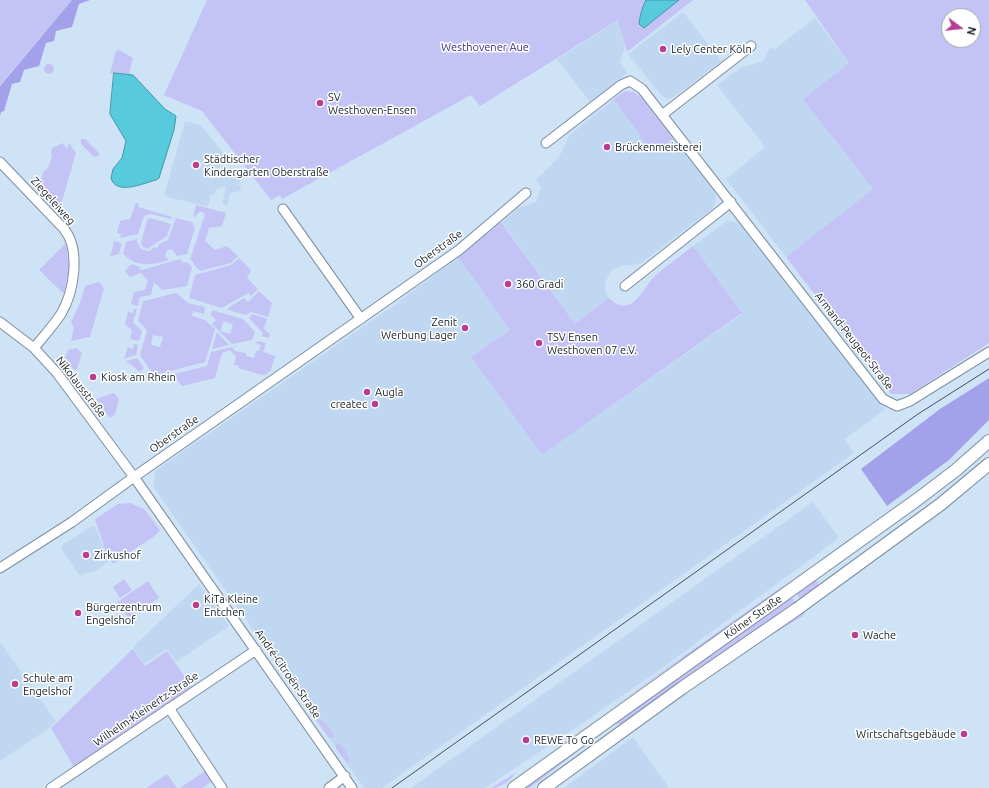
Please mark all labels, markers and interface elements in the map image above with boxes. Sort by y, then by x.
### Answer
north arrow [941,8,981,48]
text: N [965,25,978,36]
park label: Westhovener Aue [441,40,529,54]
place label: Lely Center Köln [671,42,752,56]
marker: Lely Center Köln [658,44,668,54]
place label: SV Westhoven-Ensen [328,90,416,116]
marker: SV Westhoven-Ensen [315,98,325,108]
place label: Brückenmeisterei [615,140,702,154]
marker: Brückenmeisterei [602,142,612,152]
place label: Städtischer Kindergarten Oberstraße [204,152,329,178]
marker: Städtischer Kindergarten Oberstraße [191,160,201,170]
street label: Ziegeleiweg [28,174,78,228]
street label: Oberstraße [411,227,465,271]
place label: 360 Gradi [516,277,563,291]
marker: 360 Gradi [503,279,513,289]
street label: Armand-Peugeot-Straße [812,290,896,392]
place label: Zenit Werbung Lager [381,315,457,341]
marker: Zenit Werbung Lager [460,323,470,333]
place label: TSV Ensen Westhoven 07 e.V. [547,330,637,356]
marker: TSV Ensen Westhoven 07 e.V. [534,338,544,348]
street label: Nikolausstraße [53,354,109,420]
place label: Kiosk am Rhein [101,370,176,384]
marker: Kiosk am Rhein [88,372,98,382]
place label: Augla [375,385,403,399]
marker: Augla [362,387,372,397]
place label: createc [331,397,367,411]
marker: createc [370,399,380,409]
street label: Oberstraße [147,412,201,456]
place label: Zirkushof [94,548,141,562]
marker: Zirkushof [81,550,91,560]
place label: KiTa Kleine Entchen [204,592,258,618]
street label: Kölner Straße [722,592,784,642]
place label: Bürgerzentrum Engelshof [86,600,162,626]
marker: KiTa Kleine Entchen [191,600,201,610]
marker: Bürgerzentrum Engelshof [73,608,83,618]
street label: André-Citroën-Straße [252,627,324,721]
place label: Wache [863,628,896,642]
marker: Wache [850,630,860,640]
street label: Wilhelm-Kleinertz-Straße [91,669,201,749]
place label: Schule am Engelshof [23,671,73,697]
marker: Schule am Engelshof [10,679,20,689]
place label: Wirtschaftsgebäude [856,727,956,741]
marker: Wirtschaftsgebäude [959,729,969,739]
place label: REWE To Go [534,733,594,747]
marker: REWE To Go [521,735,531,745]

